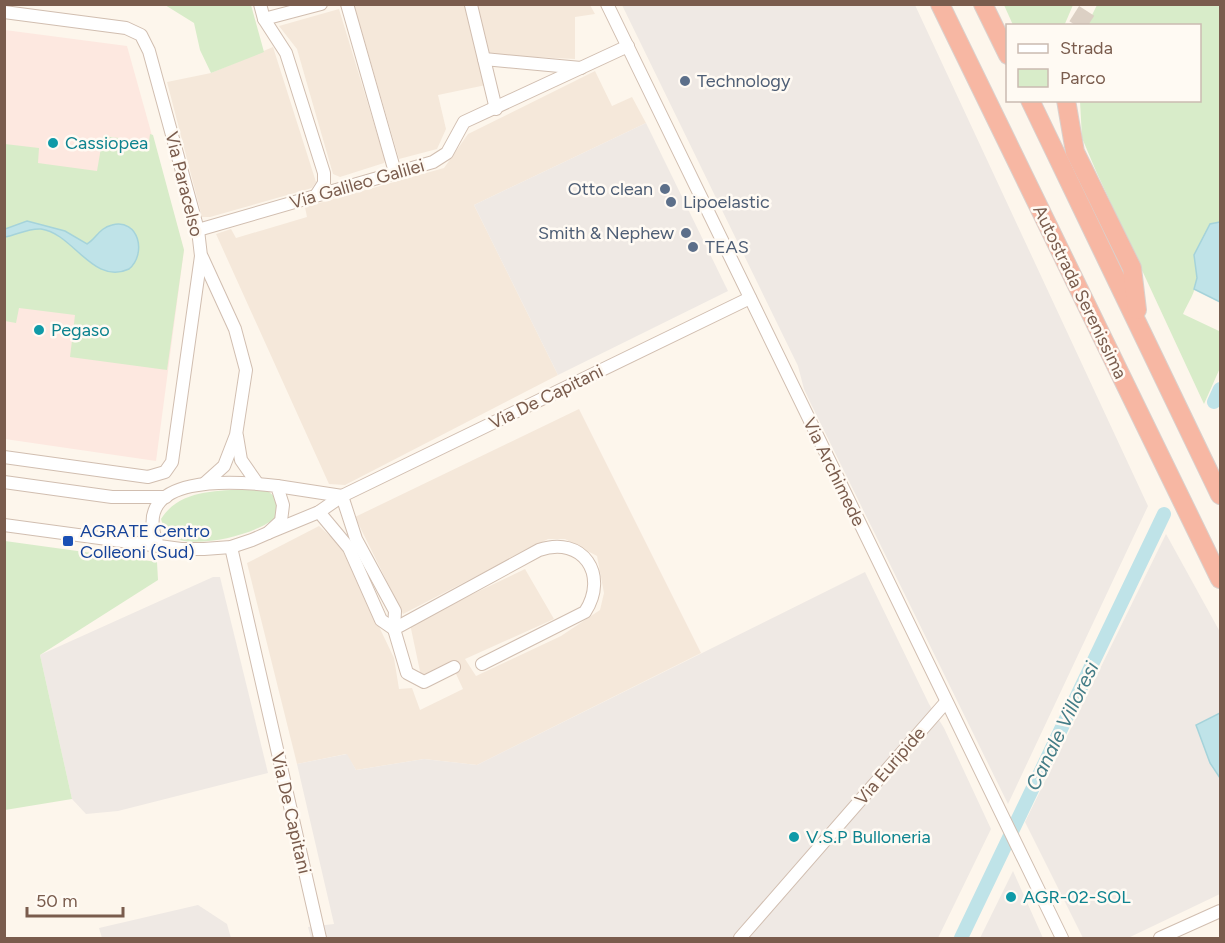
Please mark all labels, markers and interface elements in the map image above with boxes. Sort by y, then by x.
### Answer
legend [1006,24,1201,102]
text: Strada [1060,37,1113,59]
text: Parco [1060,67,1106,89]
place label: Technology [697,70,791,92]
marker: Technology [678,74,692,88]
street label: Via Paracelso [160,129,208,239]
place label: Cassiopea [65,132,148,154]
marker: Cassiopea [46,136,60,150]
street label: Via Galileo Galilei [287,154,427,214]
place label: Otto clean [568,178,653,200]
marker: Otto clean [658,182,672,196]
place label: Lipoelastic [683,191,770,213]
marker: Lipoelastic [664,195,678,209]
street label: Autostrada Serenissima [1028,202,1132,382]
place label: Smith & Nephew [538,222,674,244]
marker: Smith & Nephew [679,226,693,240]
place label: TEAS [705,236,749,258]
marker: TEAS [686,240,700,254]
place label: Pegaso [51,319,110,341]
marker: Pegaso [32,323,46,337]
street label: Via De Capitani [485,360,607,434]
street label: Via Archimede [798,414,870,530]
place label: AGRATE Centro Colleoni (Sud) [80,520,210,563]
marker: AGRATE Centro Colleoni (Sud) [61,534,75,548]
water label: Canale Villoresi [1020,657,1104,794]
street label: Via Euripide [850,722,930,810]
street label: Via De Capitani [266,750,316,876]
place label: V.S.P Bulloneria [806,826,931,848]
marker: V.S.P Bulloneria [787,830,801,844]
scale bar [27,880,123,918]
place label: AGR-02-SOL [1023,886,1131,908]
text: 50 m [36,890,78,912]
marker: AGR-02-SOL [1004,890,1018,904]

